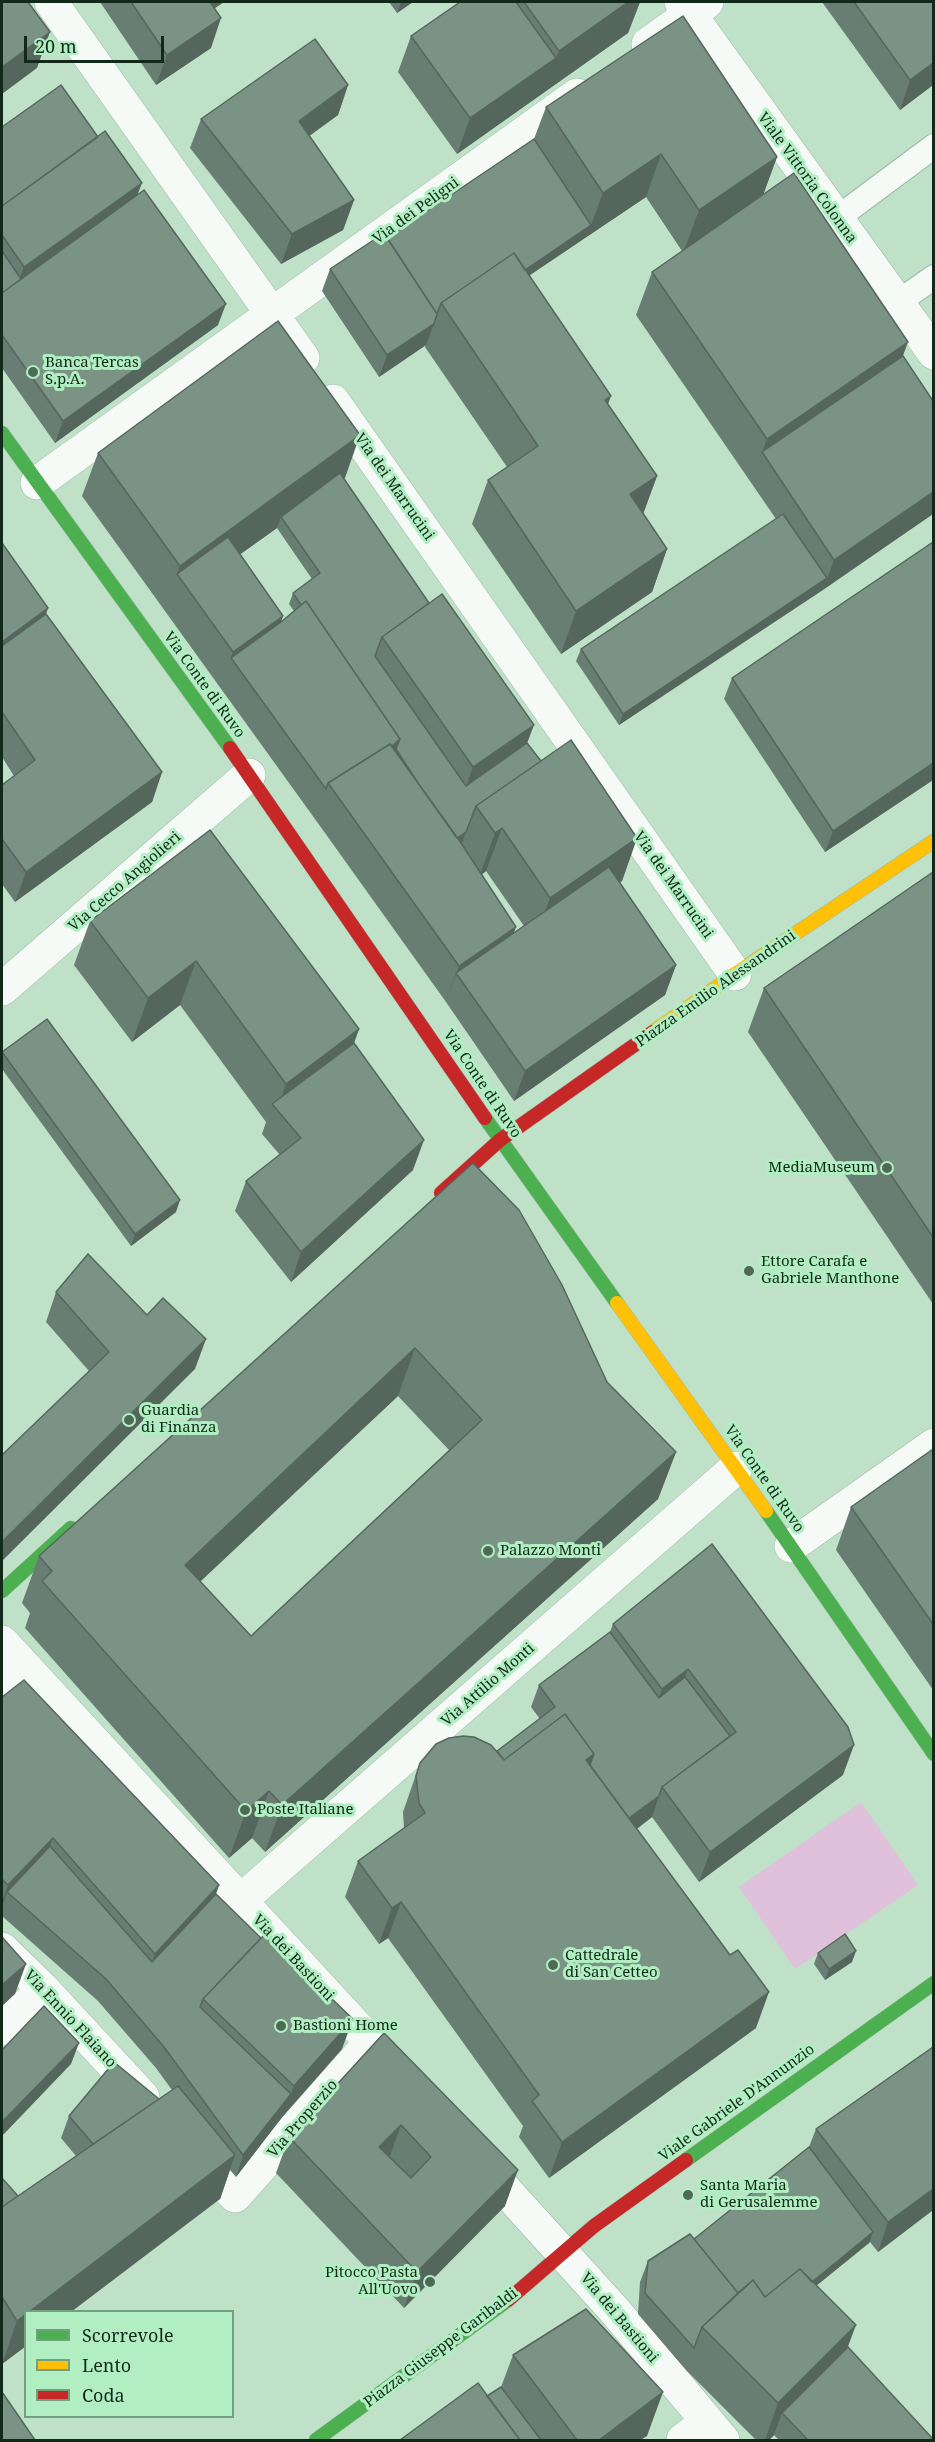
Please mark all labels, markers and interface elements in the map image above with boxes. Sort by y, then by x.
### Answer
scale bar [27,24,166,62]
text: 20 m [35,34,77,58]
street label: Viale Vittoria Colonna [754,109,860,247]
street label: Via dei Peligni [369,174,463,248]
place label: Banca Tercas S.p.A. [45,354,139,389]
marker: Banca Tercas S.p.A. [26,365,40,379]
street label: Via dei Marrucini [350,430,438,544]
street label: Via Conte di Ruvo [160,628,248,742]
street label: Via Cecco Angiolieri [65,828,185,936]
street label: Via dei Marrucini [629,828,717,942]
street label: Piazza Emilio Alessandrini [633,927,799,1051]
street label: Via Conte di Ruvo [439,1026,525,1142]
place label: MediaMuseum [768,1159,875,1177]
marker: MediaMuseum [880,1161,894,1175]
place label: Ettore Carafa e Gabriele Manthone [761,1253,899,1288]
marker: Ettore Carafa e Gabriele Manthone [742,1264,756,1278]
place label: Guardia di Finanza [141,1402,216,1437]
marker: Guardia di Finanza [122,1413,136,1427]
street label: Via Conte di Ruvo [720,1422,808,1536]
place label: Palazzo Monti [500,1542,601,1560]
marker: Palazzo Monti [481,1544,495,1558]
street label: Via Attilio Monti [438,1640,538,1730]
place label: Poste Italiane [257,1801,354,1819]
marker: Poste Italiane [238,1803,252,1817]
street label: Via dei Bastioni [248,1911,338,2005]
place label: Cattedrale di San Cetteo [565,1947,658,1982]
marker: Cattedrale di San Cetteo [546,1958,560,1972]
street label: Via Ennio Flaiano [20,1966,120,2072]
place label: Bastioni Home [293,2017,398,2035]
marker: Bastioni Home [274,2019,288,2033]
street label: Viale Gabriele D'Annunzio [656,2040,818,2166]
street label: Via Properzio [264,2076,342,2162]
place label: Santa Maria di Gerusalemme [700,2177,817,2212]
marker: Santa Maria di Gerusalemme [681,2188,695,2202]
place label: Pitocco Pasta All'Uovo [325,2264,418,2299]
street label: Via dei Bastioni [576,2270,662,2366]
marker: Pitocco Pasta All'Uovo [423,2275,437,2289]
street label: Piazza Giuseppe Garibaldi [361,2284,521,2412]
legend [24,2310,234,2418]
text: Scorrevole [82,2323,174,2347]
text: Lento [82,2353,131,2377]
text: Coda [82,2383,125,2407]

